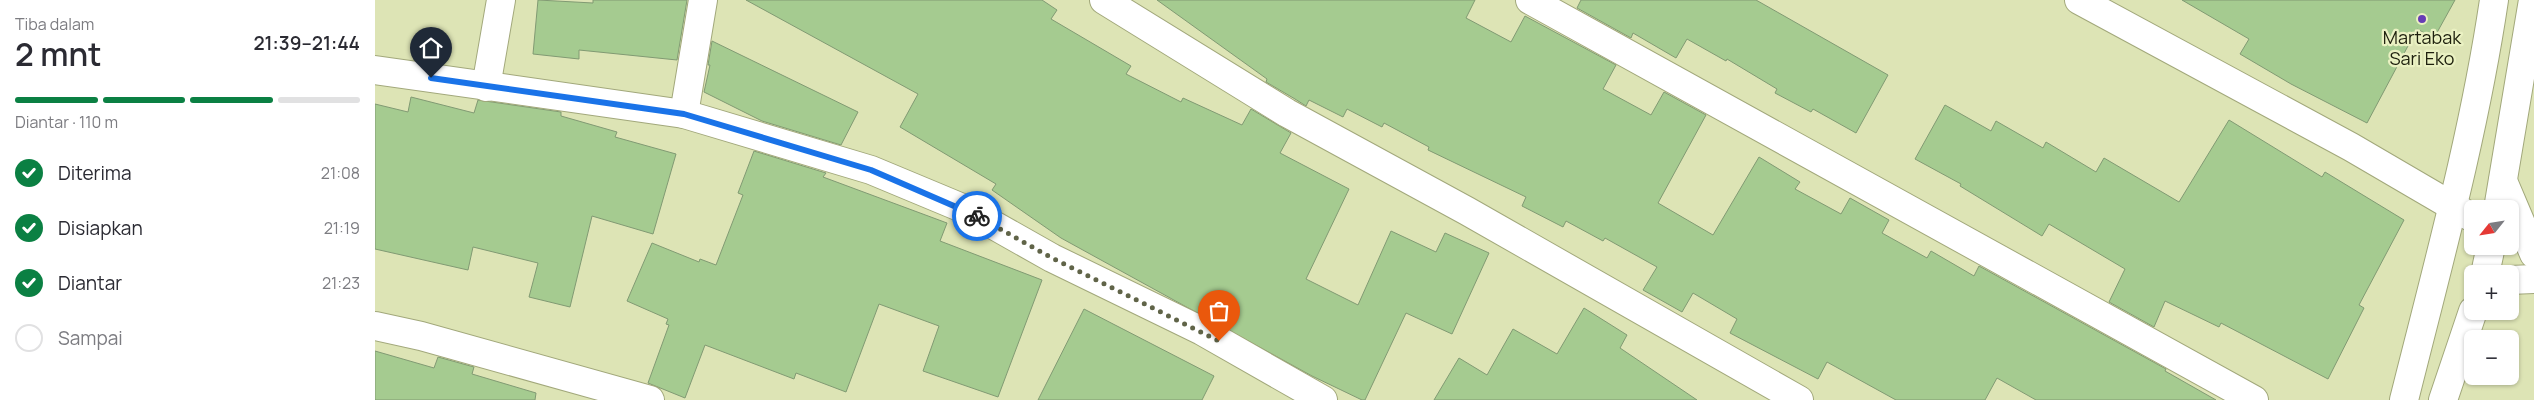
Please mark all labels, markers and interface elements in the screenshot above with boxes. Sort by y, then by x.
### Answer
text: Tiba dalam [15,13,94,35]
marker: Martabak Sari Eko [2416,13,2428,25]
place label: Martabak Sari Eko [2383,25,2462,70]
pin [410,27,452,78]
text: 21:39–21:44 [253,30,360,56]
text: 2 mnt [15,32,102,76]
icon: home [417,34,445,62]
text: Diantar · 110 m [15,111,118,133]
icon: check [15,159,43,187]
text: Diterima [58,160,131,186]
text: 21:08 [321,162,360,184]
courier [952,191,1002,241]
north arrow [2464,200,2519,255]
map controls [2464,200,2519,385]
icon: bike [963,202,991,230]
icon: check [15,214,43,242]
text: Disiapkan [58,215,143,241]
text: 21:19 [324,217,360,239]
button: + [2464,265,2519,320]
icon: check [15,269,43,297]
text: Diantar [58,270,122,296]
text: 21:23 [322,272,360,294]
pin [1198,290,1240,341]
icon: bag [1205,297,1233,325]
text: Sampai [58,325,123,351]
button: − [2464,330,2519,385]

